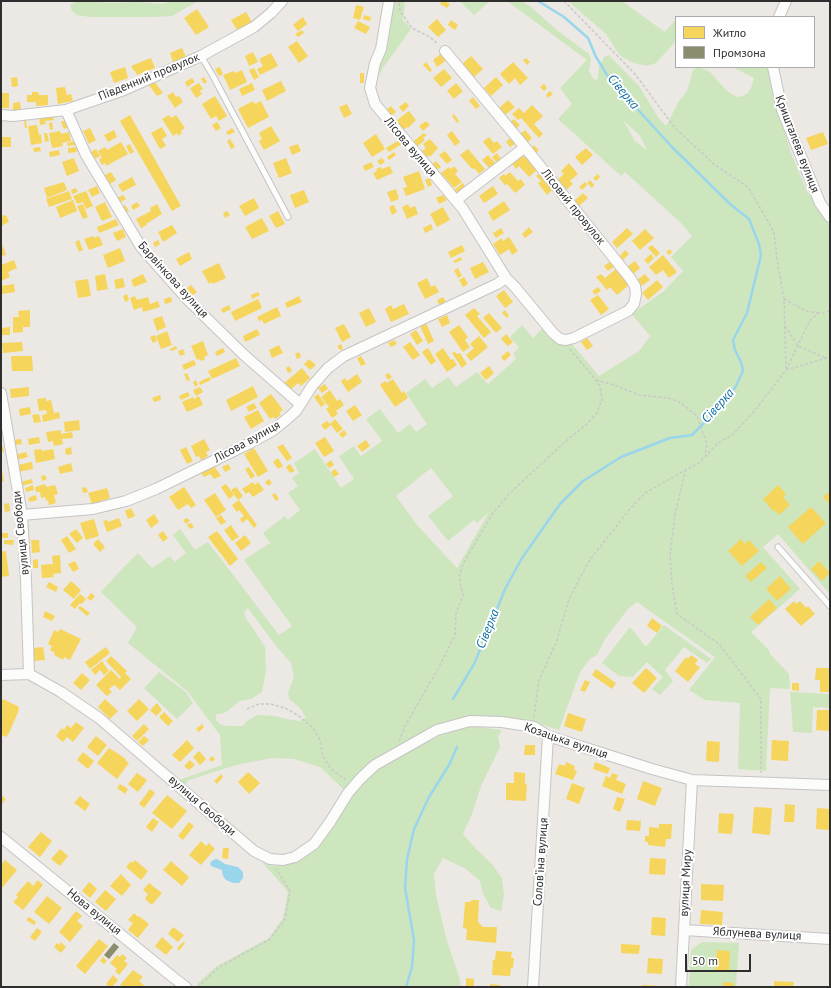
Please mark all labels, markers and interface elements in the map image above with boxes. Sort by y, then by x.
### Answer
legend [675,16,815,68]
text: Житло [713,25,746,40]
text: Промзона [713,45,766,60]
street label: Південний провулок [96,50,202,104]
water label: Сіверка [604,71,642,113]
street label: Кришталева вулиця [772,93,822,195]
street label: Лісова вулиця [381,114,439,180]
street label: Лісовий провулок [538,166,608,248]
street label: Барвінкова вулиця [135,239,211,321]
water label: Сіверка [698,386,738,426]
street label: Лісова вулиця [211,418,283,466]
street label: вулиця Свободи [9,490,33,576]
water label: Сіверка [473,607,503,651]
street label: Козацька вулиця [522,720,610,762]
street label: вулиця Свободи [165,773,239,839]
street label: Соловʼїна вулиця [531,817,551,907]
street label: вулиця Миру [677,849,695,917]
street label: Нова вулиця [64,886,124,938]
street label: Яблунева вулиця [712,924,802,944]
scale bar [687,946,753,972]
text: 50 m [692,953,718,968]

